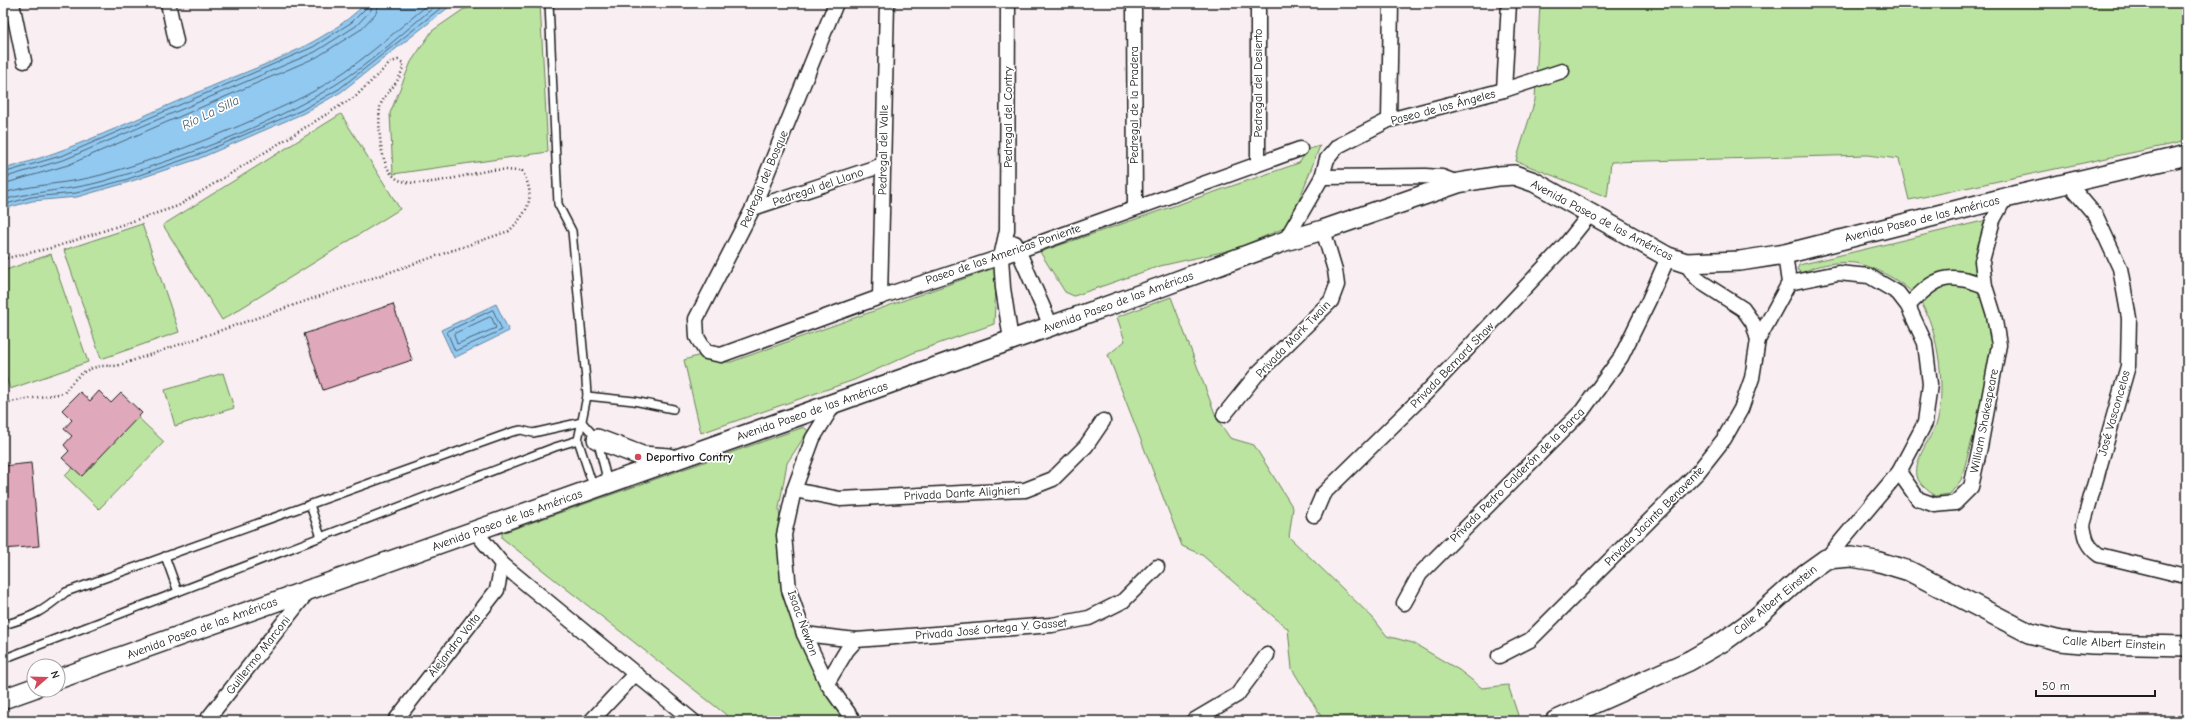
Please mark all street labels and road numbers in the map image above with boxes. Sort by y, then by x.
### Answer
street label: Pedregal del Desierto [1251,29,1265,137]
street label: Pedregal de la Pradera [1127,46,1141,164]
street label: Pedregal del Contry [1001,66,1015,168]
street label: Paseo de los Ángeles [1389,86,1497,128]
street label: Pedregal del Valle [875,105,891,195]
street label: Pedregal del Bosque [737,128,791,230]
street label: Pedregal del Llano [771,165,865,209]
street label: Avenida Paseo de las Américas [1529,177,1675,264]
street label: Avenida Paseo de las Américas [1843,193,2001,245]
street label: Paseo de las Americas Poniente [924,221,1082,287]
street label: Avenida Paseo de las Américas [1041,268,1195,336]
street label: Privada Mark Twain [1253,298,1333,380]
street label: Privada Bernard Shaw [1407,319,1497,411]
street label: William Shakespeare [1967,368,2001,474]
street label: José Vasconcelos [2095,369,2133,457]
street label: Avenida Paseo de las Américas [735,379,889,443]
street label: Privada Pedro Calderón de la Barca [1447,405,1587,545]
street label: Privada Jacinto Benavente [1601,463,1707,569]
street label: Privada Dante Alighieri [903,483,1021,503]
street label: Avenida Paseo de las Américas [430,486,584,554]
street label: Calle Albert Einstein [1731,562,1819,638]
street label: Isaac Newton [785,588,821,658]
street label: Avenida Paseo de las Américas [125,594,279,662]
street label: Alejandro Volta [425,611,483,679]
street label: Guillermo Marconi [223,613,293,697]
street label: Privada José Ortega Y. Gasset [915,615,1068,643]
street label: Calle Albert Einstein [2062,633,2166,653]

